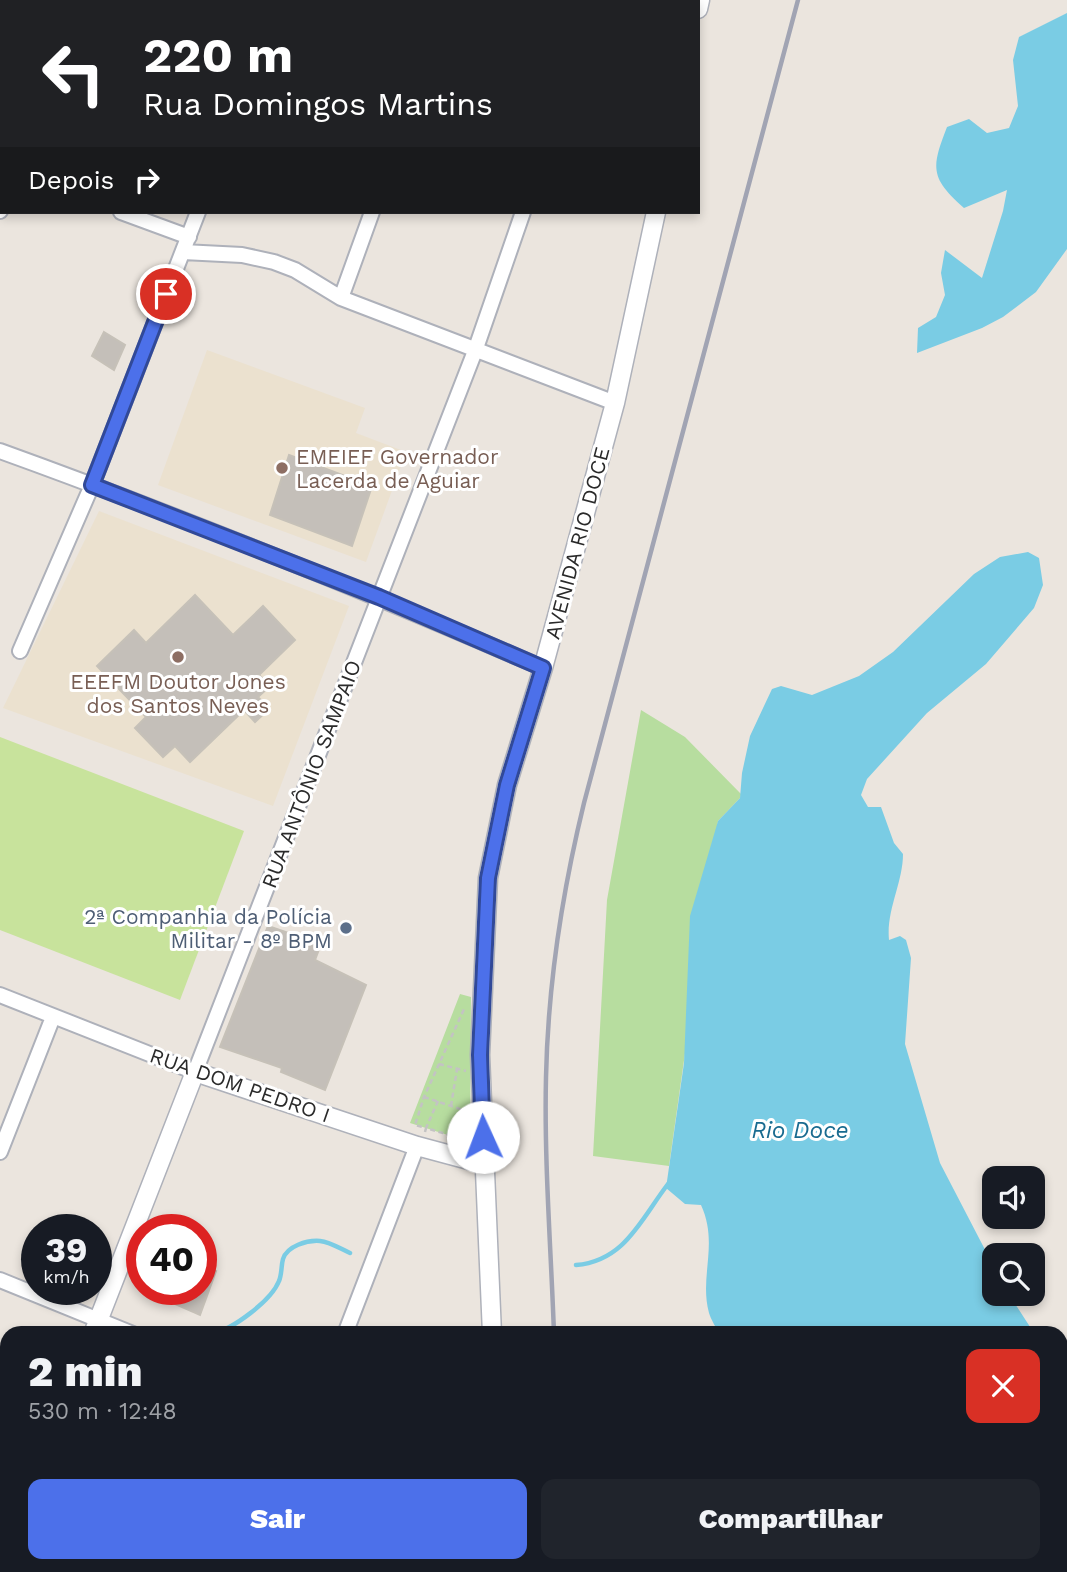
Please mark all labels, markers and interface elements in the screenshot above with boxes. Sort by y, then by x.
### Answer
text: 220 m [143,26,293,84]
icon: left [28,28,119,119]
text: Rua Domingos Martins [143,85,493,123]
icon: right [128,161,166,199]
text: Depois [28,165,114,195]
pin [136,264,196,324]
icon: arrive [147,275,185,313]
place label: EMEIEF Governador Lacerda de Aguiar [296,444,499,493]
street label: AVENIDA RIO DOCE [539,444,615,642]
marker: EMEIEF Governador Lacerda de Aguiar [274,460,290,476]
marker: EEEFM Doutor Jones dos Santos Neves [170,649,186,665]
street label: RUA ANTÔNIO SAMPAIO [256,657,366,891]
place label: EEEFM Doutor Jones dos Santos Neves [70,669,286,718]
place label: 2ª Companhia da Polícia Militar - 8º BPM [84,904,332,953]
marker: 2ª Companhia da Polícia Militar - 8º BPM [338,920,354,936]
street label: RUA DOM PEDRO I [147,1042,333,1128]
position arrow [446,1100,520,1174]
water label: Rio Doce [751,1117,849,1144]
map controls [982,1166,1045,1306]
button: sound [982,1166,1045,1229]
speed limit sign: 40 [126,1214,217,1305]
text: 39 [45,1229,88,1271]
button: search [982,1243,1045,1306]
text: km/h [43,1266,90,1287]
text: 2 min [28,1347,142,1396]
button: close [966,1349,1040,1423]
text: 530 m · 12:48 [28,1398,177,1425]
button: Sair [28,1479,527,1559]
button: Compartilhar [541,1479,1040,1559]

